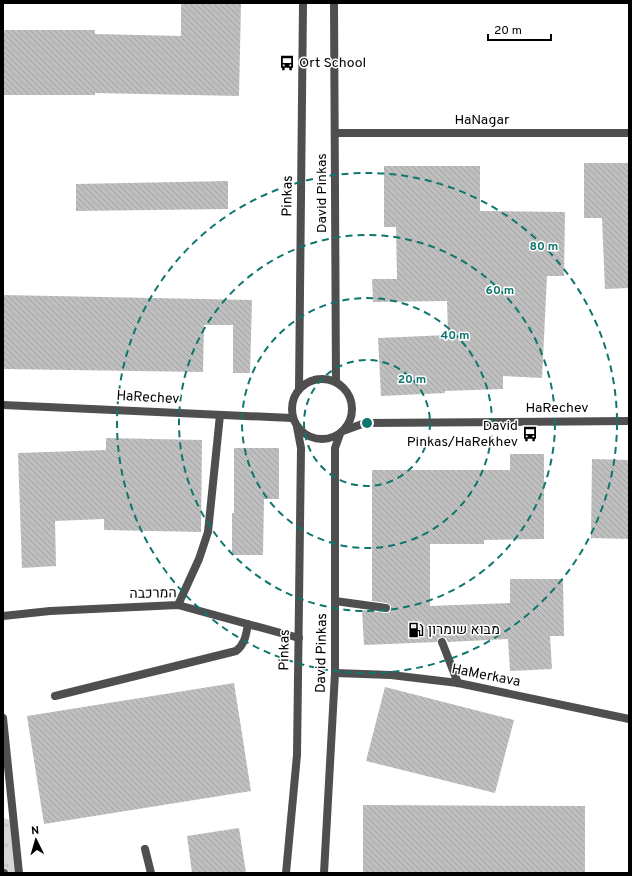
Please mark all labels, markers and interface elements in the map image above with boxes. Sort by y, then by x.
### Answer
scale bar [488,16,551,42]
text: 20 m [494,23,522,39]
bus stop icon: Ort School [278,54,296,72]
place label: Ort School [299,55,366,72]
street label: HaNagar [455,112,510,129]
street label: David Pinkas [314,153,331,233]
street label: Pinkas [279,175,297,217]
text: 80 m [530,239,558,255]
text: 60 m [486,283,514,299]
text: 40 m [440,328,470,344]
text: 20 m [398,372,426,388]
street label: HaRechev [116,388,180,408]
street label: HaRechev [526,400,589,417]
centre of rings [360,416,374,430]
place label: David Pinkas/HaRekhev [407,418,518,451]
bus stop icon: David Pinkas/HaRekhev [521,425,539,443]
street label: המרכבה [129,585,177,603]
street label: David Pinkas [313,613,331,693]
fuel station icon: מבוא שומרון [407,621,425,639]
place label: מבוא שומרון [428,622,500,639]
street label: Pinkas [276,629,294,671]
street label: HaMerkava [450,661,522,691]
north arrow [16,820,56,860]
text: N [31,824,40,838]

